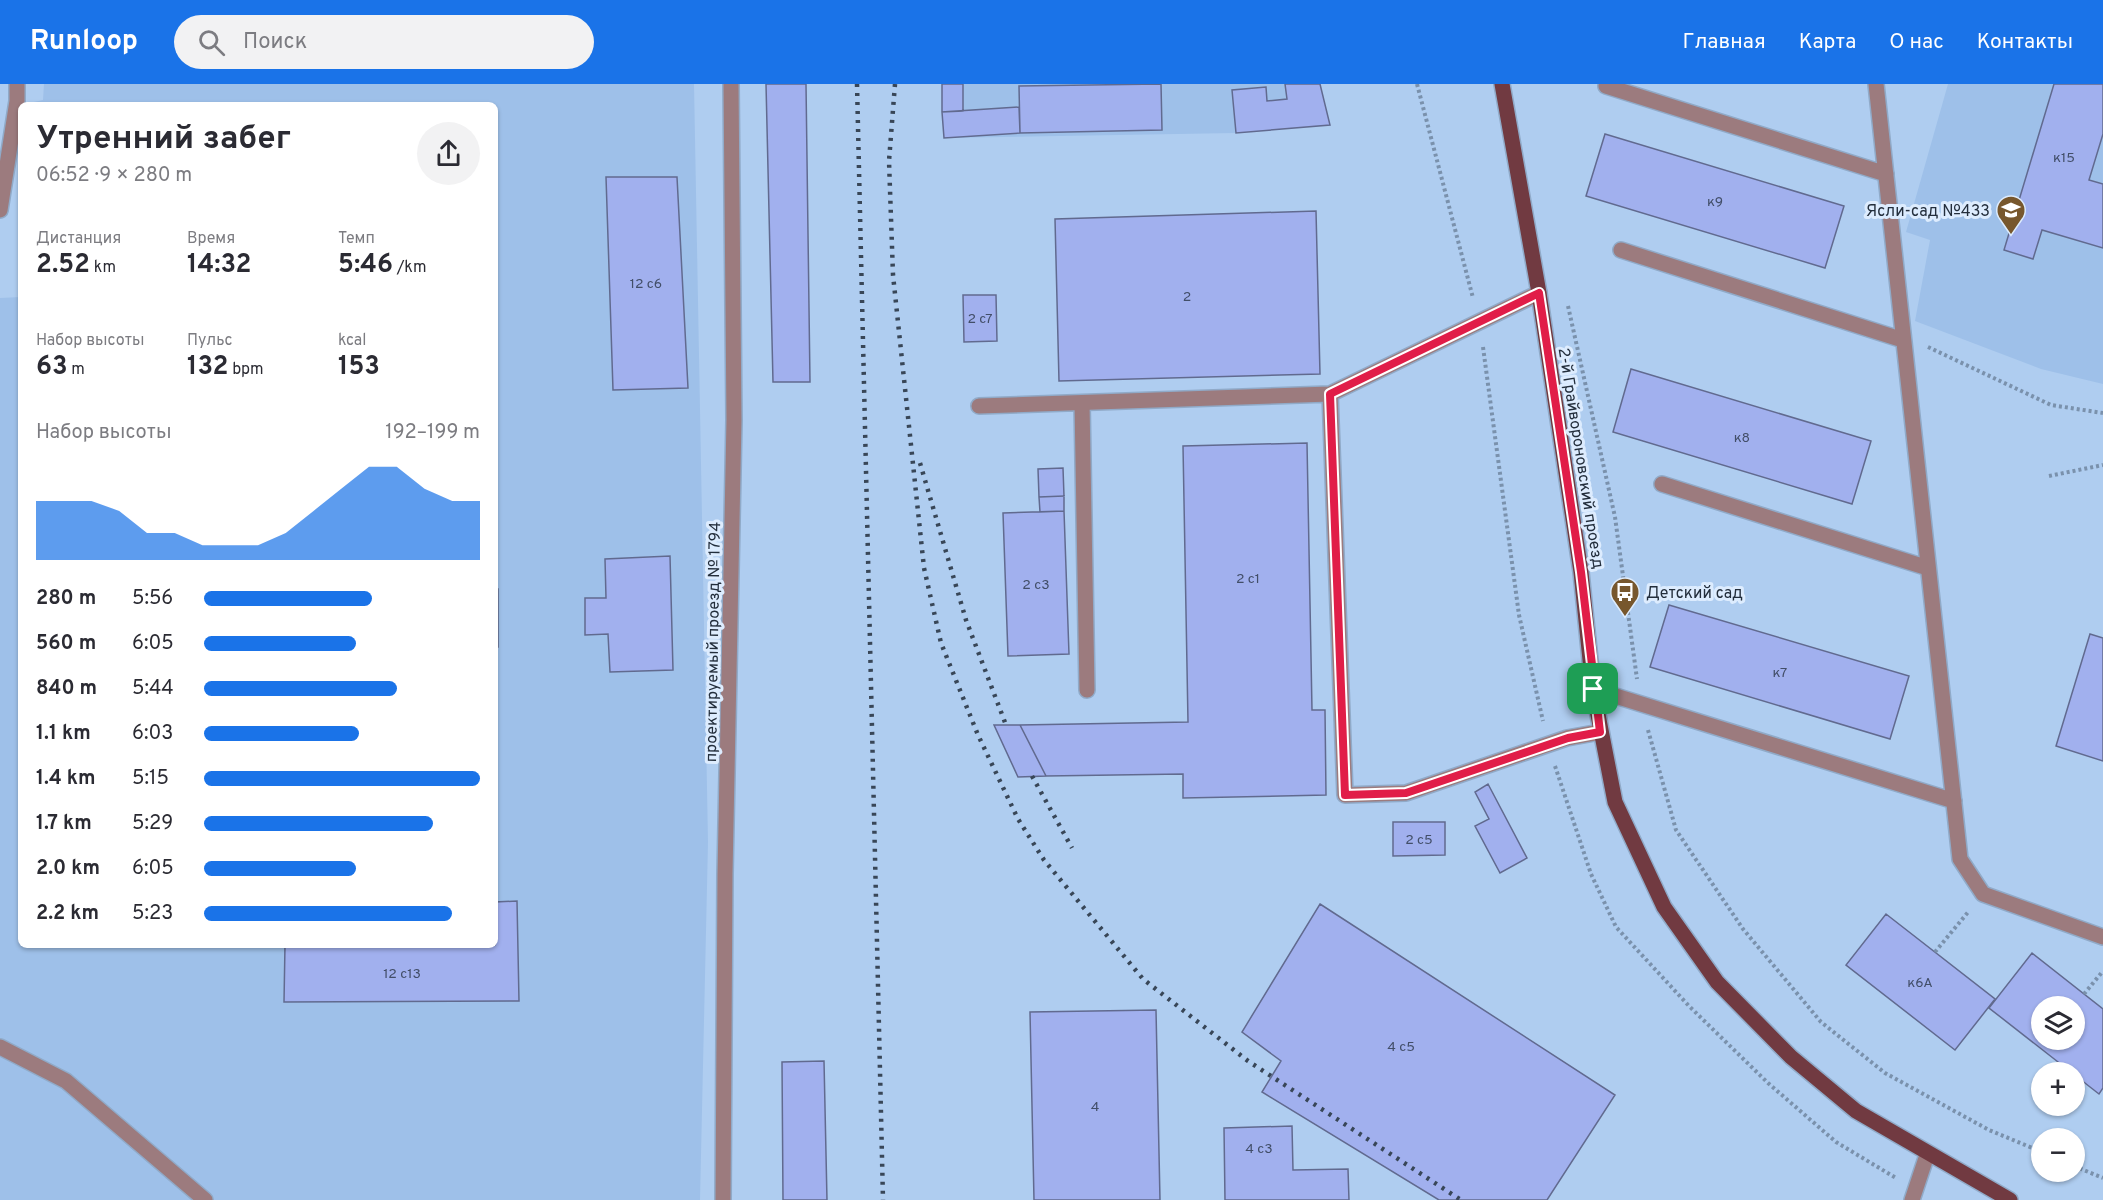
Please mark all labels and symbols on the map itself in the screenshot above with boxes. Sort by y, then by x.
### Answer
house number: к15 [2053,150,2075,167]
house number: к9 [1707,194,1723,211]
school or university icon: Ясли-сад №433 [1995,194,2027,236]
place label: Ясли-сад №433 [1866,202,1990,222]
house number: 12 с6 [630,276,662,293]
house number: 2 [1183,289,1191,306]
house number: 2 с7 [968,311,992,328]
street label: 2-й Грайвороновский проезд [1553,346,1607,570]
house number: к8 [1734,430,1750,447]
street label: проектируемый проезд № 1794 [702,522,726,762]
house number: 2 с1 [1236,571,1260,588]
bus stop icon: Детский сад [1609,576,1641,618]
house number: 2 с3 [1022,577,1050,594]
place label: Детский сад [1646,584,1743,604]
pin [1567,663,1618,714]
house number: к7 [1773,665,1787,682]
house number: 2 с5 [1405,832,1433,849]
house number: 12 с13 [383,966,421,983]
house number: к6А [1907,975,1933,992]
house number: 4 с5 [1387,1039,1415,1056]
house number: 4 [1091,1099,1099,1116]
house number: 4 с3 [1245,1141,1273,1158]

